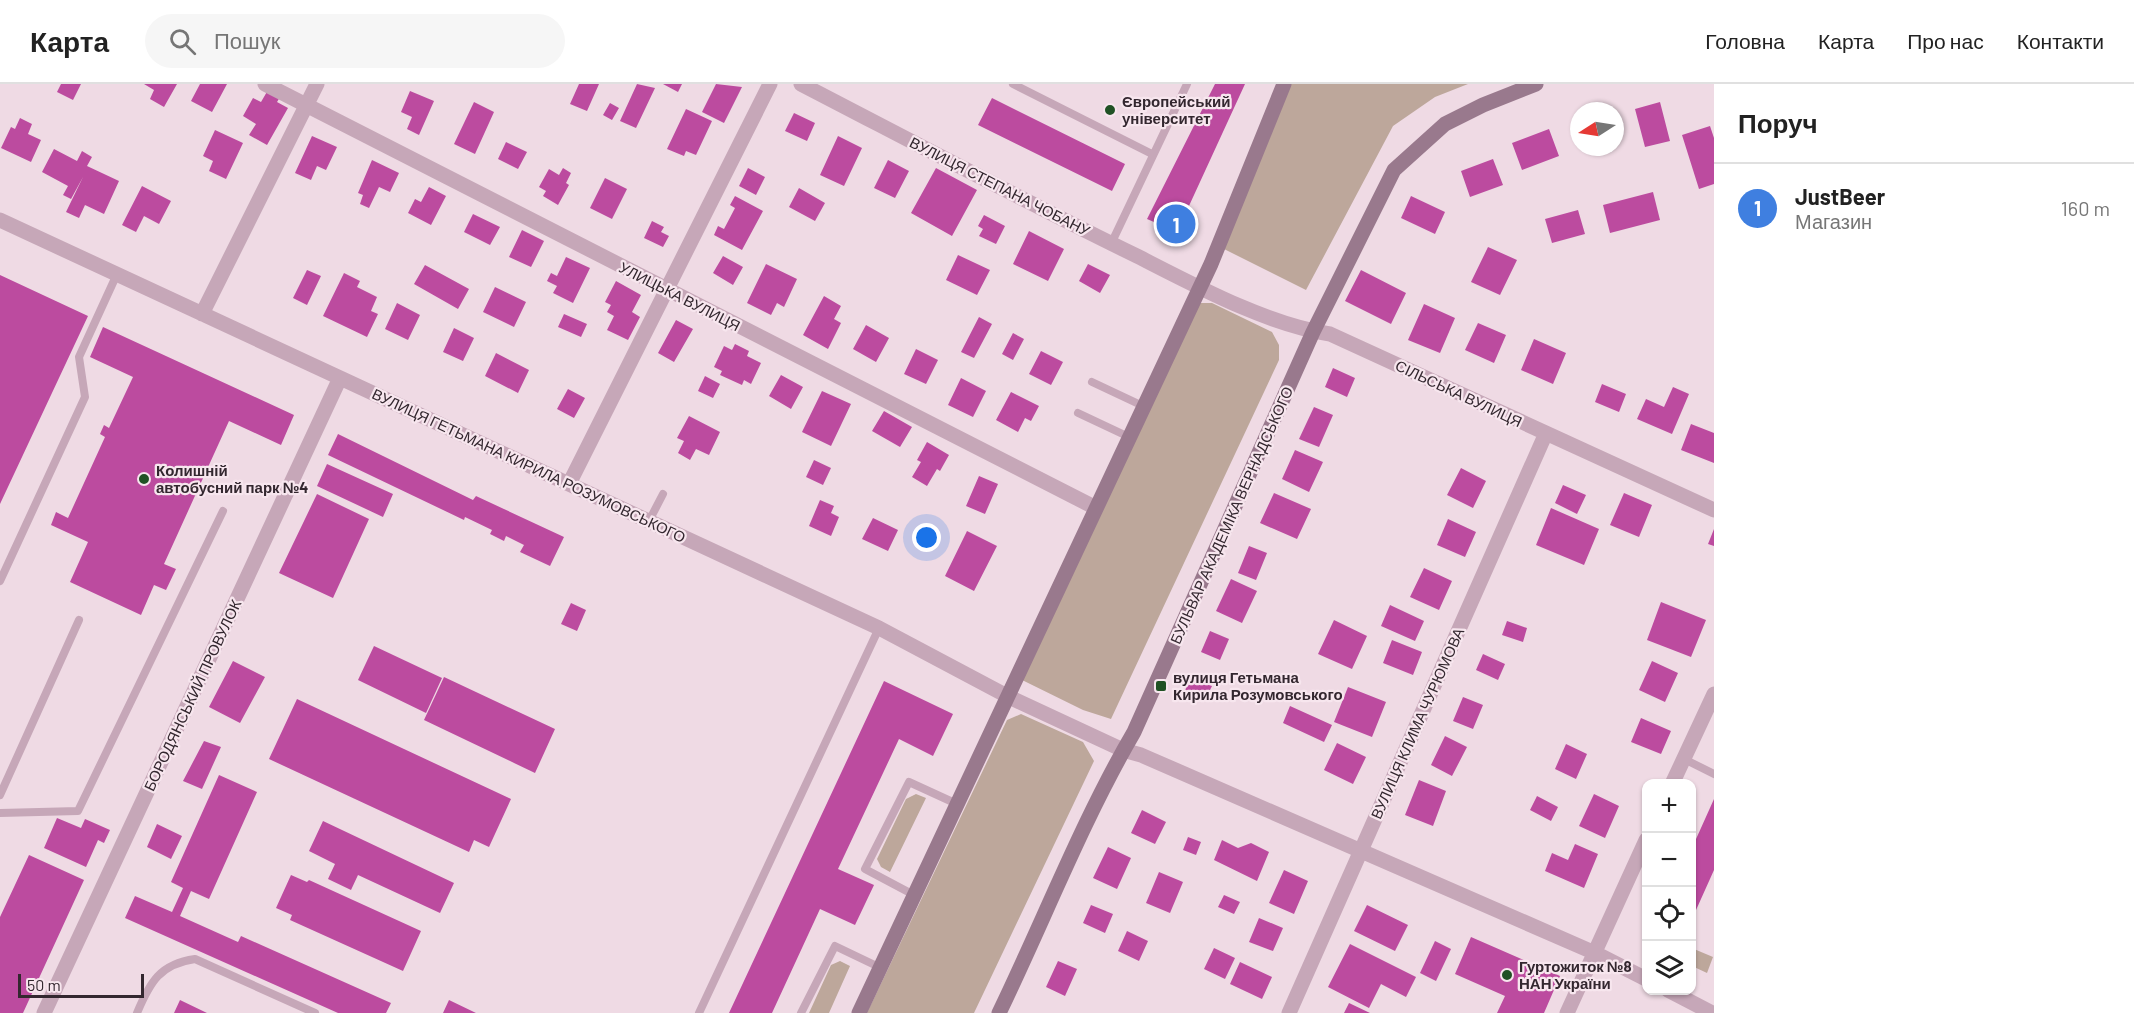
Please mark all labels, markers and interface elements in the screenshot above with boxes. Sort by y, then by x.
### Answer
search box [145,14,565,68]
text: Карта [30,24,109,58]
icon: search [166,25,199,58]
text: Пошук [214,27,280,53]
text: Головна [1705,28,1785,53]
text: Карта [1818,28,1874,53]
text: Про нас [1907,28,1984,53]
text: Контакти [2017,28,2104,53]
place label: Європейський університет [1122,92,1230,127]
north arrow [1570,102,1624,156]
marker: Європейський університет [1103,103,1117,117]
text: Поруч [1738,107,1818,138]
street label: ВУЛИЦЯ СТЕПАНА ЧОБАНУ [907,133,1093,240]
text: JustBeer [1795,183,1885,209]
text: 1 [1754,196,1761,220]
text: 160 m [2061,196,2110,220]
pin: 1 [1156,202,1196,246]
text: Магазин [1795,209,1872,233]
street label: УЛИЦЬКА ВУЛИЦЯ [616,258,744,334]
street label: СІЛЬСЬКА ВУЛИЦЯ [1393,356,1525,430]
street label: БУЛЬВАР АКАДЕМІКА ВЕРНАДСЬКОГО [1166,383,1296,647]
street label: ВУЛИЦЯ ГЕТЬМАНА КИРИЛА РОЗУМОВСЬКОГО [369,384,689,546]
place label: Колишній автобусний парк №4 [156,461,308,496]
marker: Колишній автобусний парк №4 [137,472,151,486]
your location [912,523,941,552]
street label: БОРОДЯНСЬКИЙ ПРОВУЛОК [140,596,244,794]
street label: ВУЛИЦЯ КЛИМА ЧУРЮМОВА [1367,625,1467,821]
place label: вулиця Гетьмана Кирила Розумовського [1173,668,1343,703]
marker: вулиця Гетьмана Кирила Розумовського [1154,679,1168,693]
map controls [1642,779,1696,995]
button: + [1642,779,1696,833]
button: − [1642,833,1696,887]
button: locate [1642,887,1696,941]
button: layers [1642,941,1696,995]
place label: Гуртожиток №8 НАН України [1519,957,1632,992]
marker: Гуртожиток №8 НАН України [1500,968,1514,982]
scale bar [18,971,144,998]
text: 50 m [27,975,61,994]

